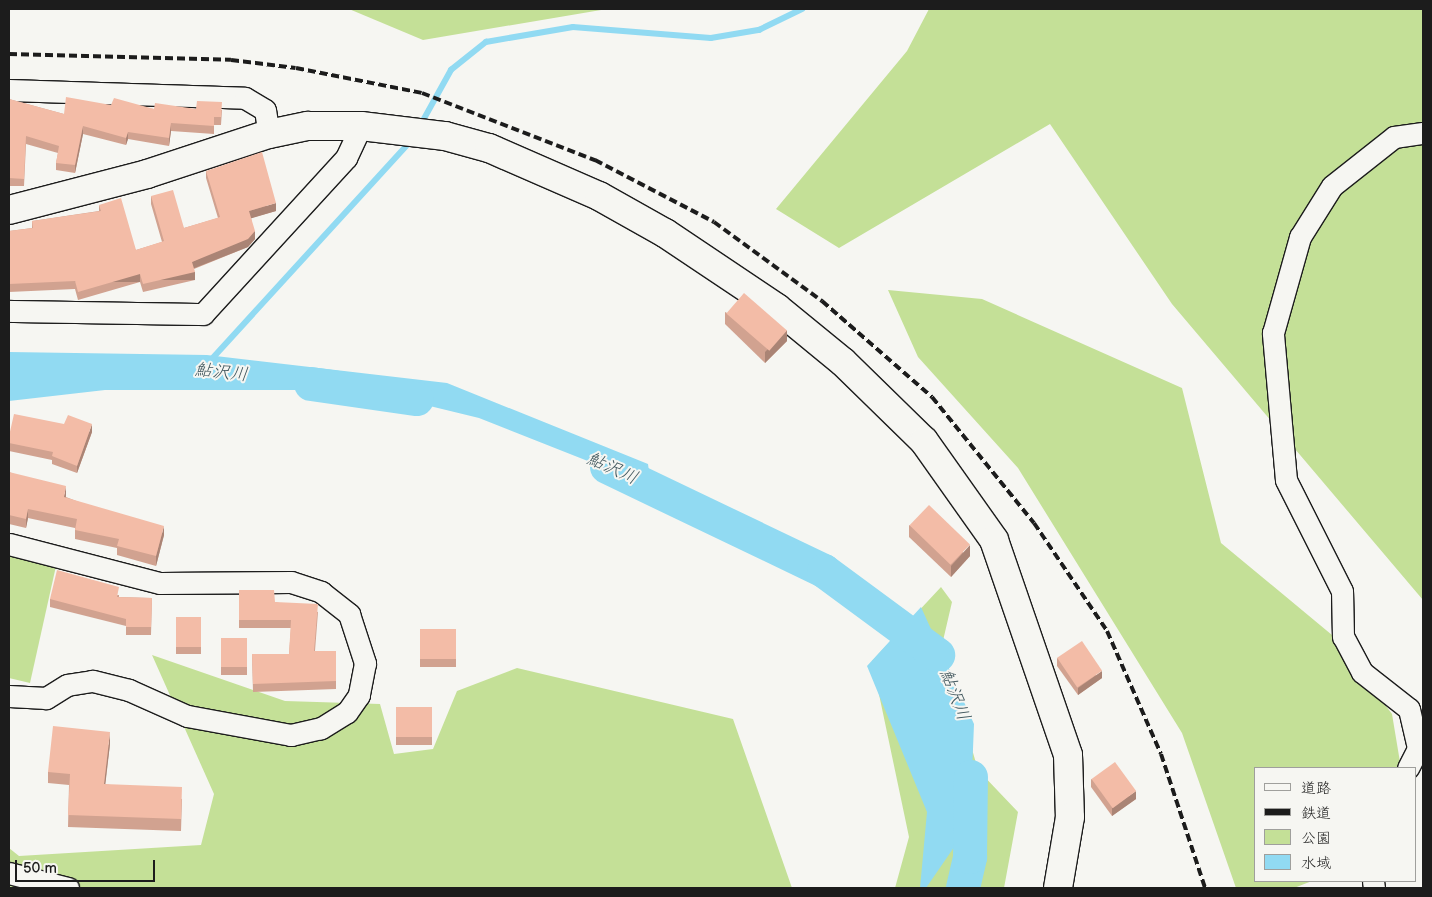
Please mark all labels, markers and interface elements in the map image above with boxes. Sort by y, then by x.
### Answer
water label: 鮎沢川 [193,359,249,387]
water label: 鮎沢川 [583,448,641,490]
water label: 鮎沢川 [934,666,974,724]
legend [1254,767,1417,882]
text: 道路 [1301,779,1331,798]
text: 鉄道 [1301,804,1331,823]
text: 公園 [1301,829,1331,848]
scale bar [18,850,158,882]
text: 水域 [1301,854,1331,873]
text: 50 m [23,859,57,878]

